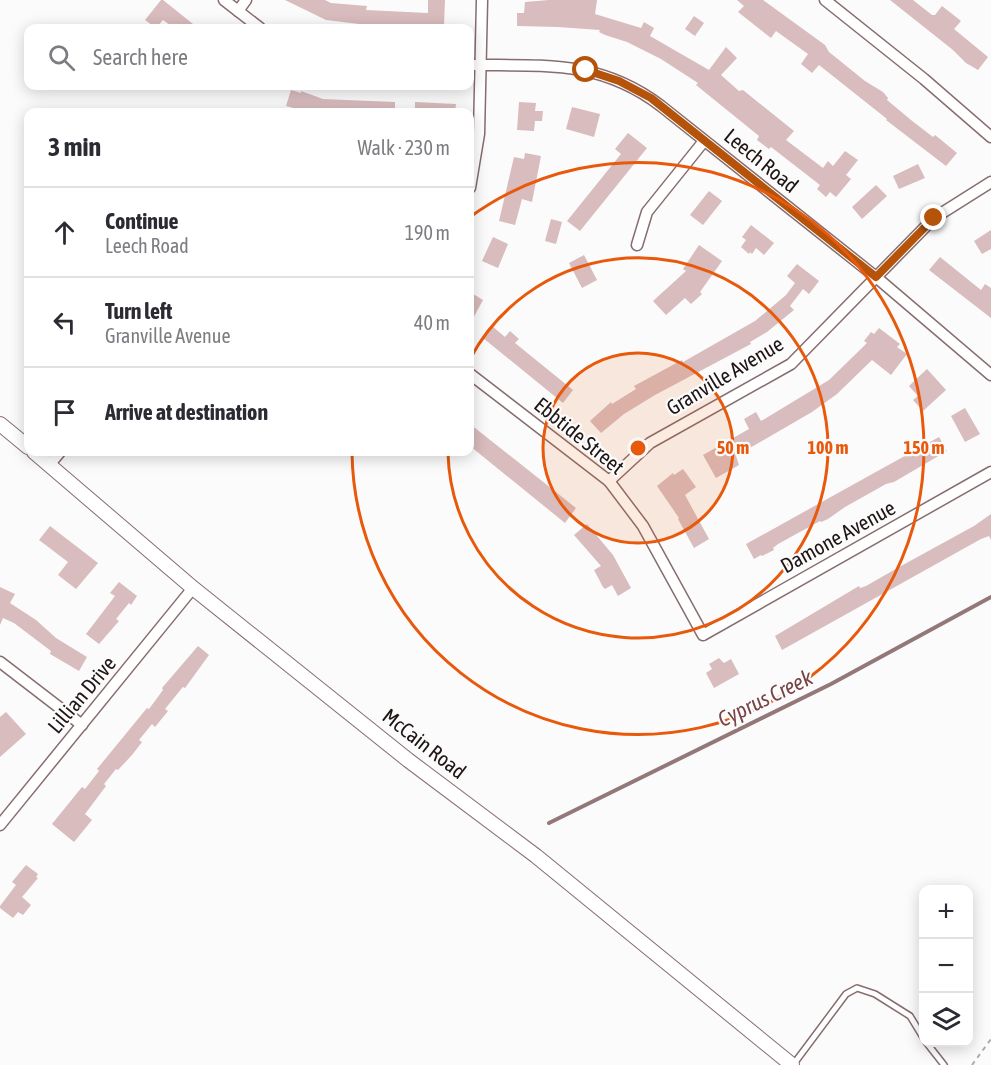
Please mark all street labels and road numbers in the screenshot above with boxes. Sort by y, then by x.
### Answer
street label: Leech Road [720,123,803,197]
street label: Granville Avenue [662,331,787,419]
street label: Ebbtide Street [530,392,629,479]
street label: Damone Avenue [776,495,899,577]
street label: Lillian Drive [42,651,120,738]
street label: McCain Road [378,703,471,783]

